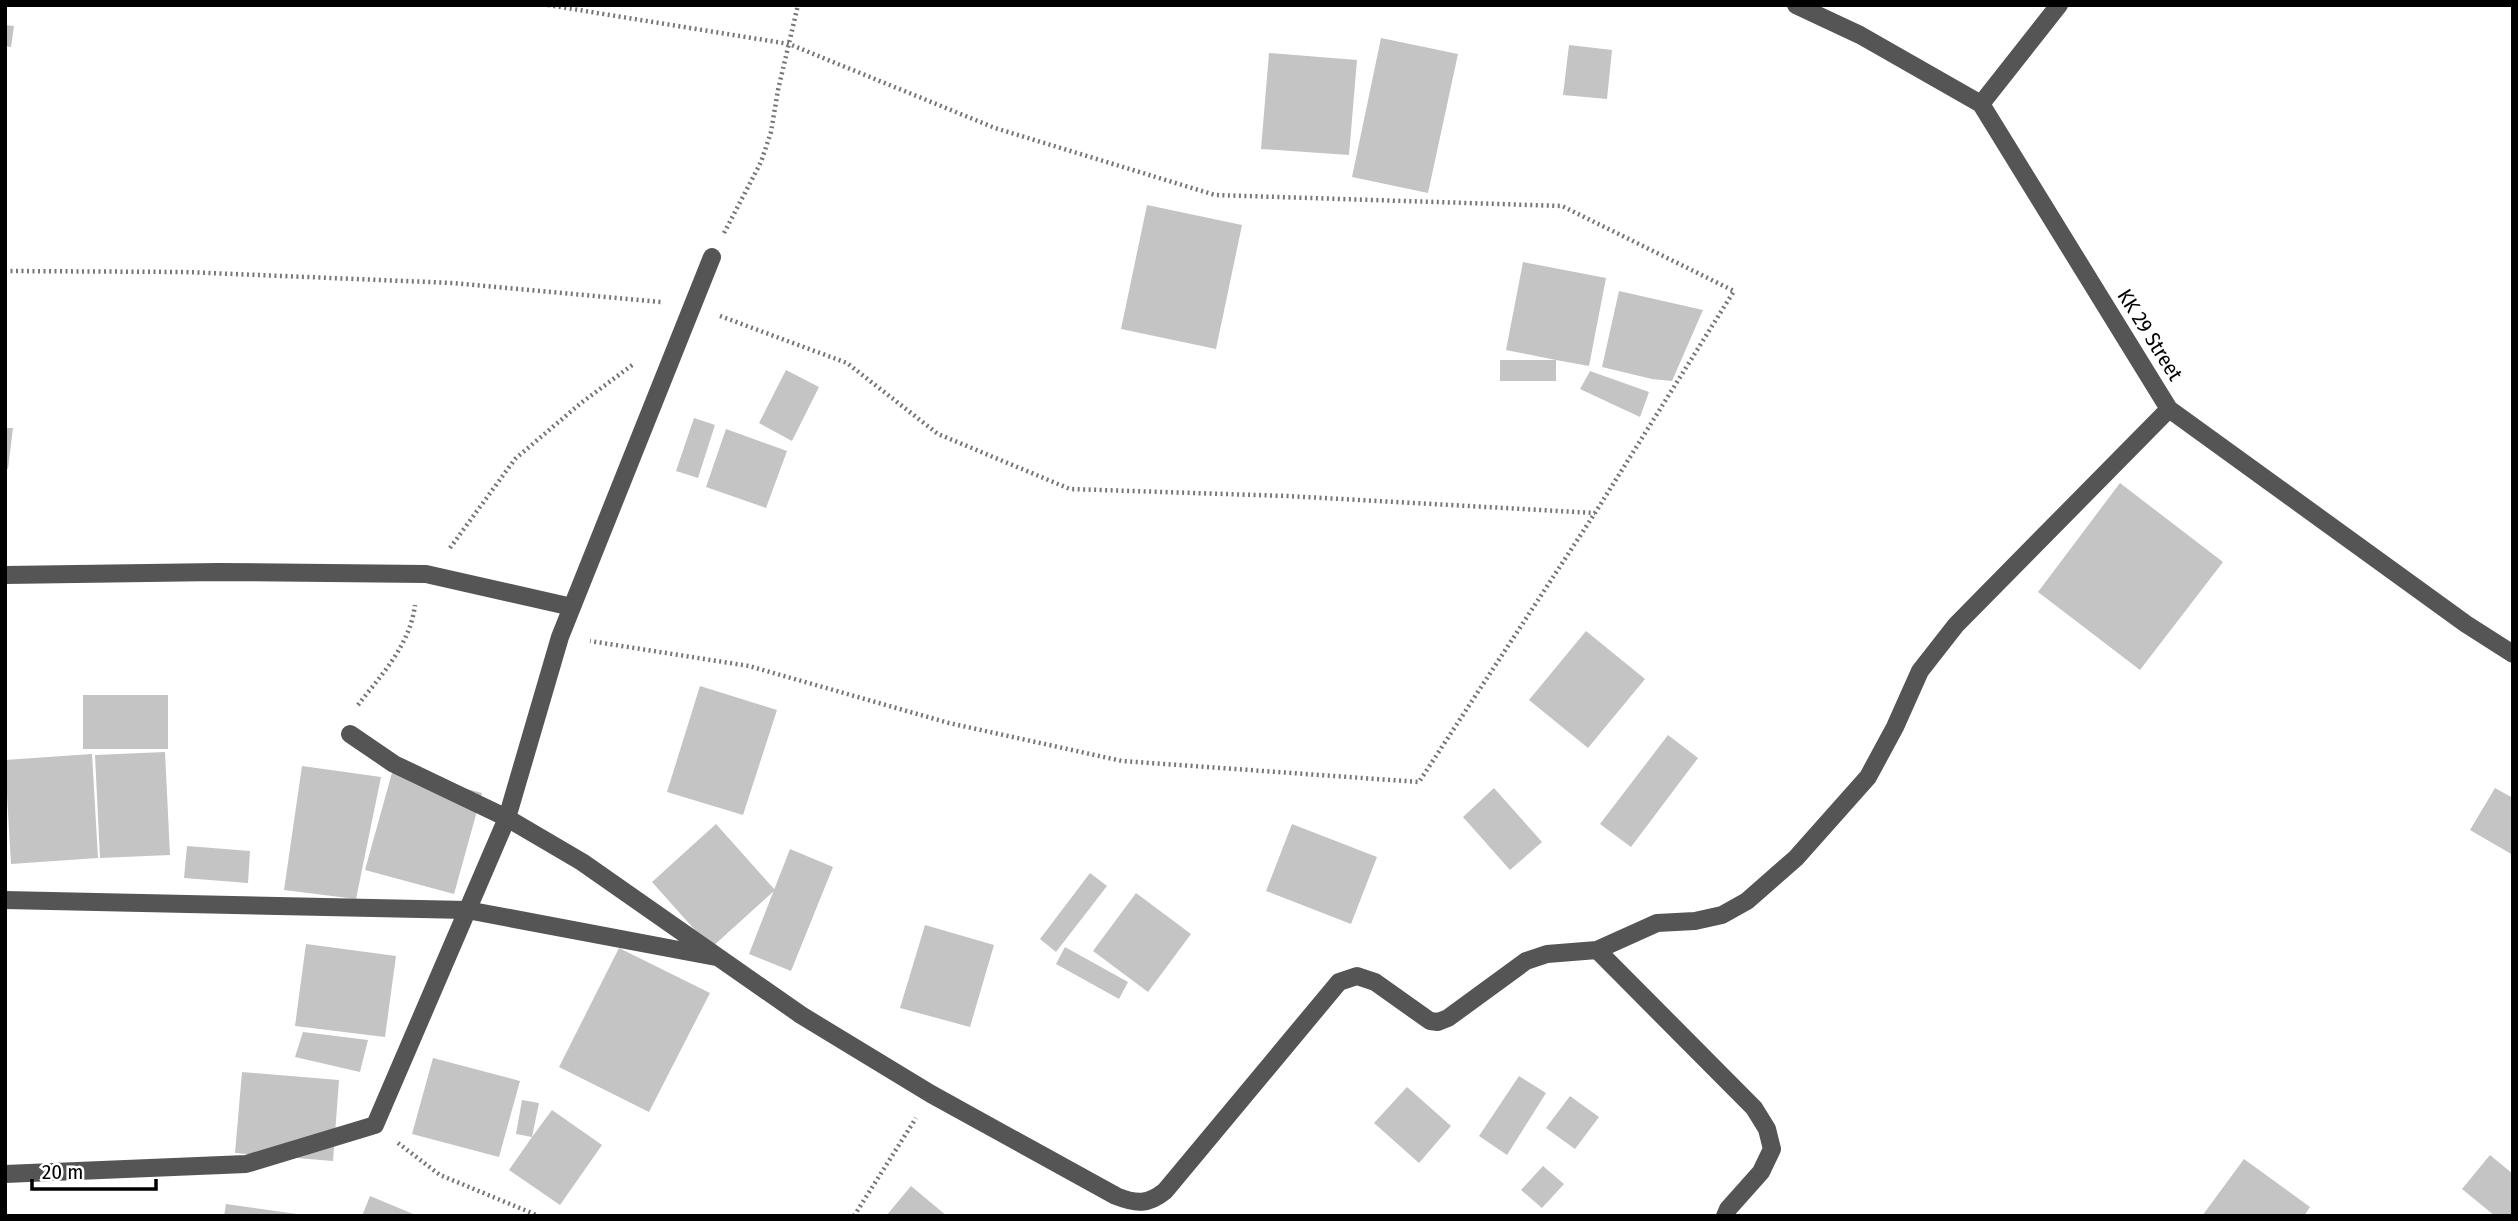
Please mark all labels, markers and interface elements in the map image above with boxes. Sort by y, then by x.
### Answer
street label: KK 29 Street [2112,284,2188,386]
scale bar [32,1148,156,1192]
text: 20 m [42,1159,83,1185]

